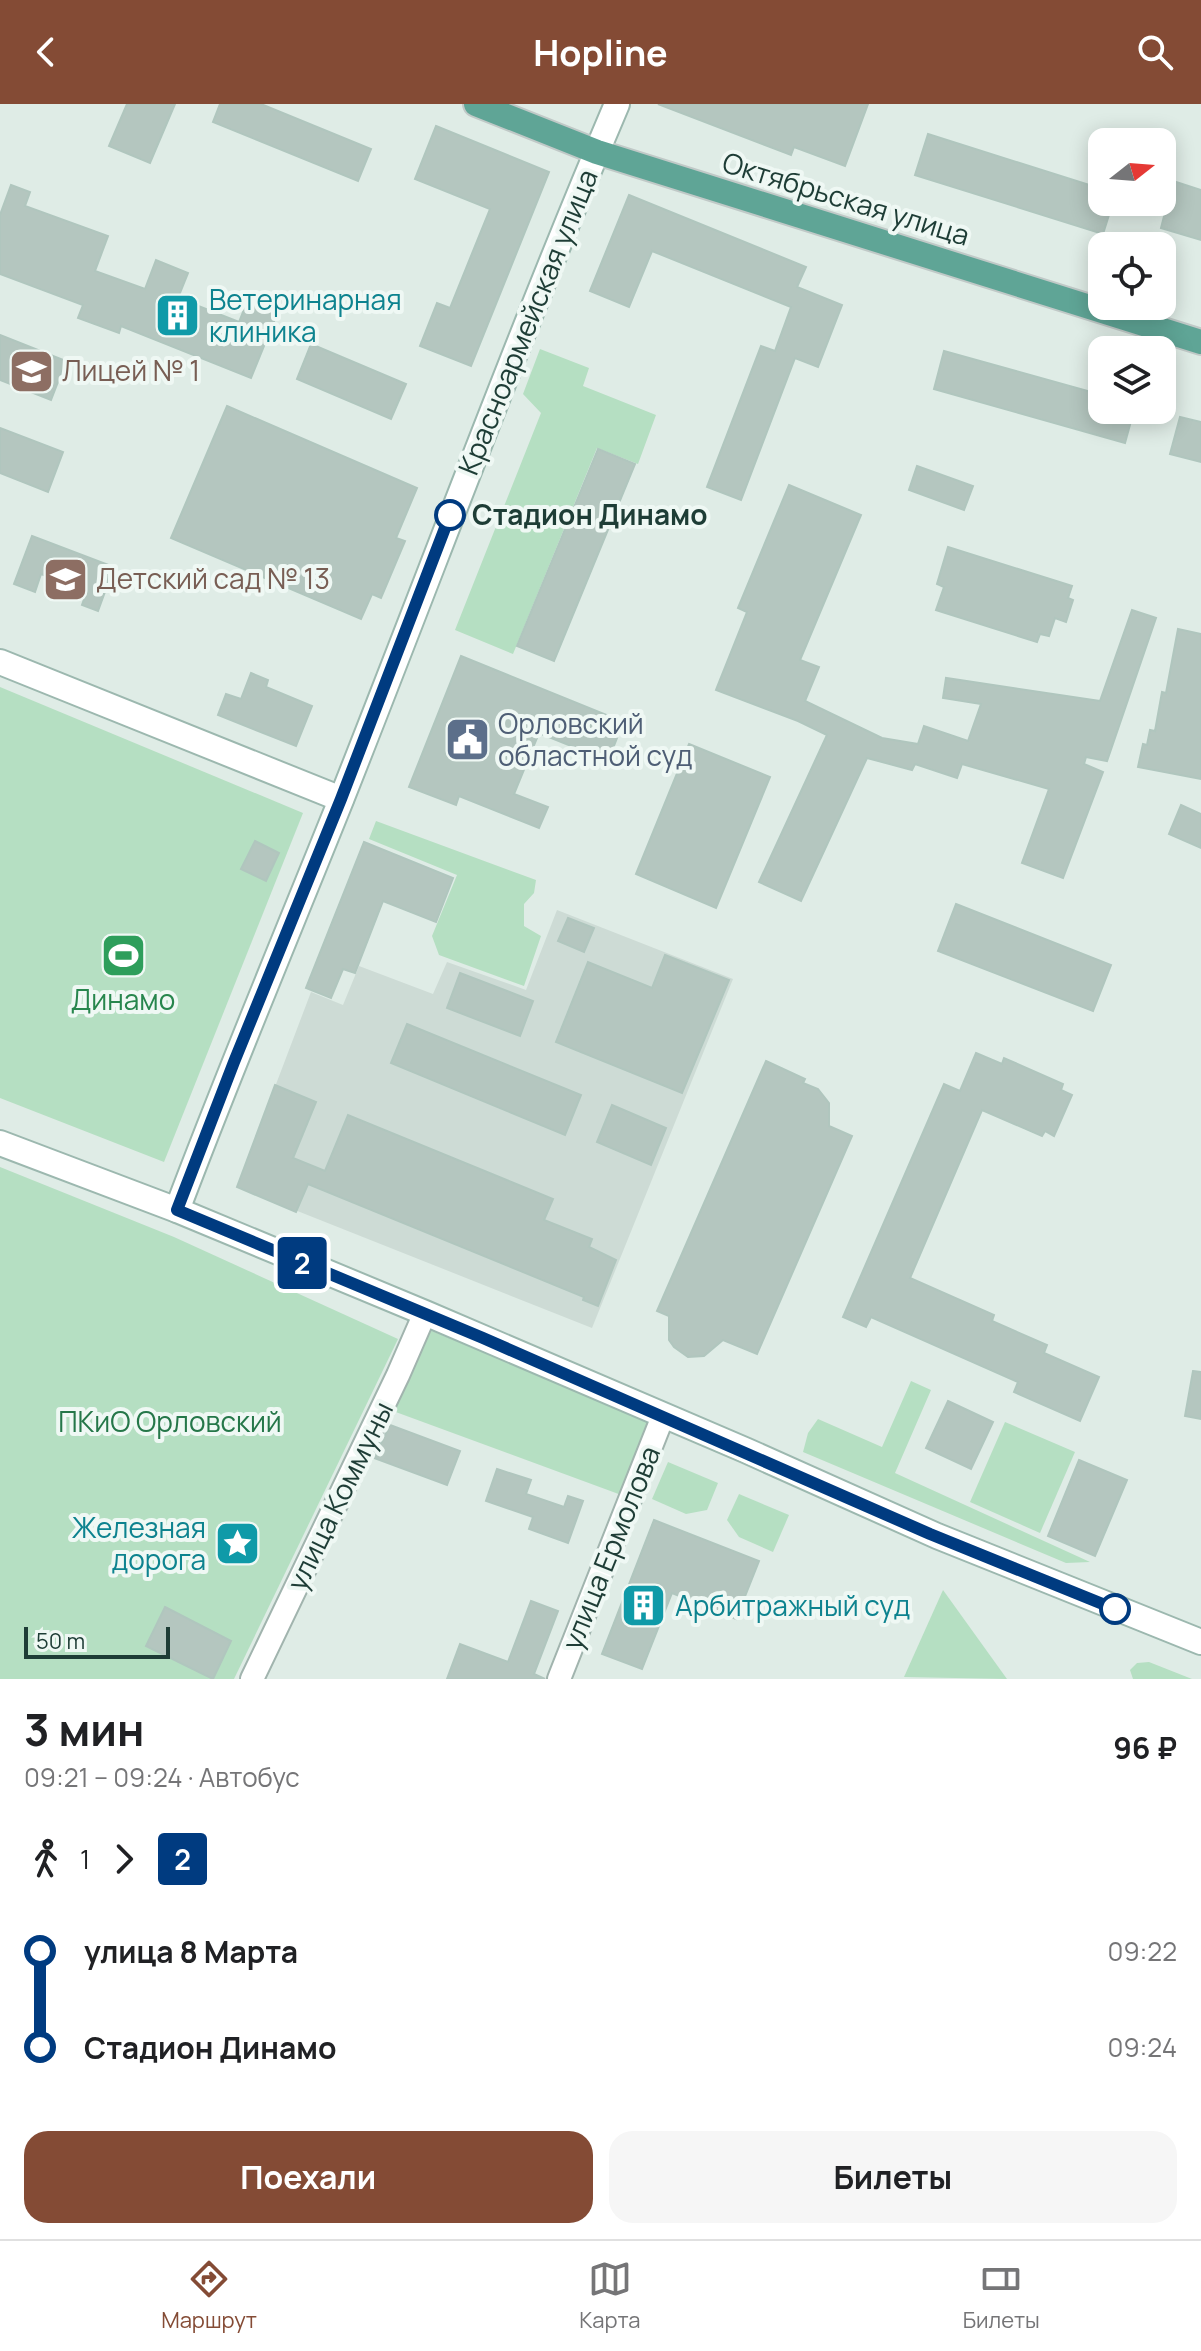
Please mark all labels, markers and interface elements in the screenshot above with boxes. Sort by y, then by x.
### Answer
text: Hopline [533,28,668,77]
icon: back [24,30,68,74]
icon: search [1133,30,1177,74]
north arrow [1088,128,1176,216]
map controls [1088,128,1176,424]
street label: Октябрьская улица [718,142,974,254]
street label: Красноармейская улица [448,163,606,480]
button: locate [1088,232,1176,320]
place label: Ветеринарная клиника [209,280,402,350]
building icon: Ветеринарная клиника [154,292,202,340]
button: layers [1088,336,1176,424]
school or university icon: Лицей № 1 [7,347,55,395]
place label: Лицей № 1 [62,351,200,389]
place label: Стадион Динамо [472,495,708,533]
marker: Стадион Динамо [435,500,465,530]
school or university icon: Детский сад № 13 [41,555,89,603]
place label: Детский сад № 13 [96,559,330,597]
place label: Орловский областной суд [498,704,692,774]
public building icon: Орловский областной суд [443,716,491,764]
sports icon: Динамо [99,932,147,980]
place label: Динамо [71,980,175,1018]
line badge: 2 [276,1237,328,1289]
text: 2 [294,1244,310,1282]
street label: улица Коммуны [277,1395,401,1596]
park label: ПКиО Орловский [58,1402,282,1440]
street label: улица Ермолова [552,1440,668,1655]
place label: Железная дорога [72,1508,206,1578]
place icon: Железная дорога [213,1520,261,1568]
building icon: Арбитражный суд [620,1582,668,1630]
place label: Арбитражный суд [675,1586,910,1624]
unlabelled marker [1100,1594,1130,1624]
scale bar [24,1623,170,1659]
text: 50 m [36,1626,85,1656]
text: 3 мин [24,1699,144,1759]
text: 96 ₽ [1113,1727,1177,1768]
text: 09:21 – 09:24 · Автобус [24,1759,300,1795]
icon: walk [24,1837,68,1881]
icon: forward [102,1837,146,1881]
text: 2 [174,1840,191,1878]
text: 1 [80,1841,90,1877]
text: улица 8 Марта [84,1931,298,1972]
text: 09:22 [1108,1933,1177,1969]
text: Стадион Динамо [84,2027,336,2068]
text: 09:24 [1108,2029,1177,2065]
button: Поехали [24,2131,593,2223]
button: Билеты [609,2131,1177,2223]
tab: Маршрут [161,2257,257,2335]
tab: Карта [579,2257,640,2335]
tab: Билеты [963,2257,1040,2335]

